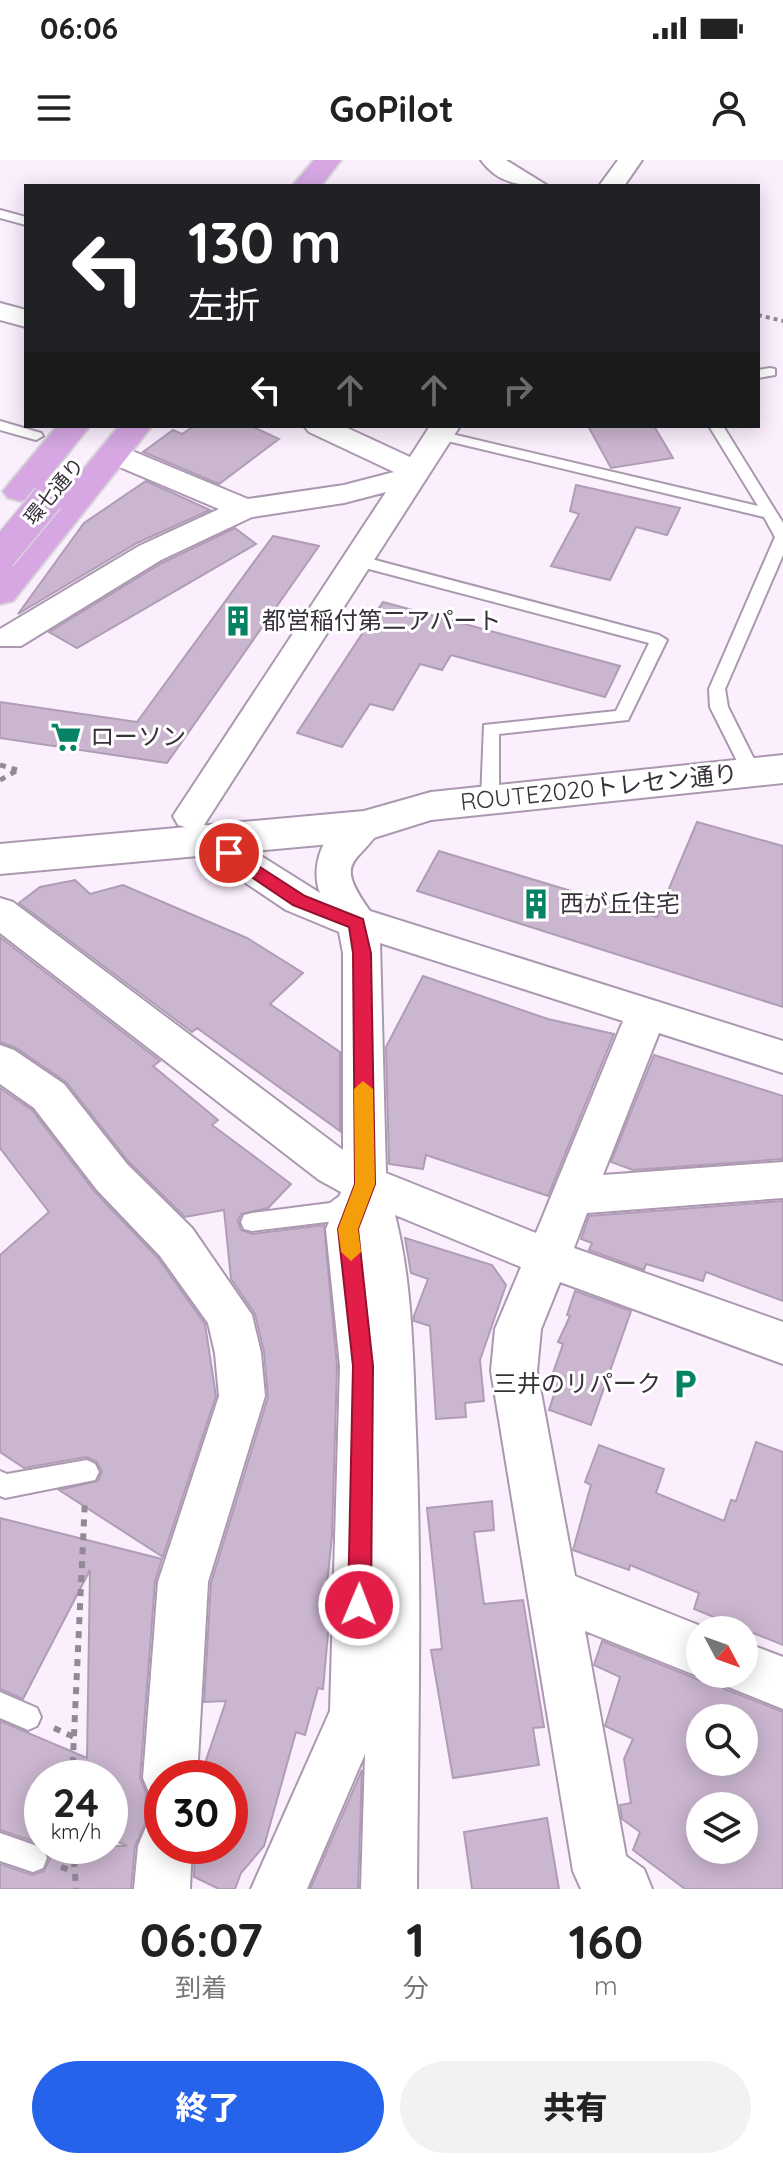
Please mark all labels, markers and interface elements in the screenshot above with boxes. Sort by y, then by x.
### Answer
text: 06:06 [40,9,118,47]
icon: menu [32,86,76,130]
text: GoPilot [329,86,454,131]
icon: person [707,86,751,130]
text: 130 m [188,207,342,277]
icon: left [56,216,160,320]
text: 左折 [188,282,260,327]
icon: left [244,368,288,412]
icon: ahead [328,368,372,412]
icon: ahead [412,368,456,412]
icon: right [496,368,540,412]
street label: 環七通り [18,452,89,529]
building icon: 都営稲付第二アパート [221,604,255,638]
place label: 都営稲付第二アパート [262,605,502,635]
supermarket icon: ローソン [49,720,83,754]
place label: ローソン [90,721,186,751]
street label: ROUTE2020トレセン通り [459,758,739,816]
pin [195,819,263,887]
icon: arrive [207,831,251,875]
building icon: 西が丘住宅 [519,887,553,921]
place label: 西が丘住宅 [560,888,680,918]
parking icon: 三井のリパーク [668,1367,702,1401]
place label: 三井のリパーク [493,1368,661,1398]
position arrow [317,1563,401,1647]
north arrow [686,1616,758,1688]
map controls [686,1616,758,1864]
button: search [686,1704,758,1776]
speed limit sign: 30 [144,1760,248,1864]
text: 24 [53,1777,99,1827]
button: layers [686,1792,758,1864]
text: km/h [51,1819,101,1844]
text: 06:07 [140,1909,263,1969]
text: 1 [406,1909,425,1969]
text: 160 [568,1911,643,1971]
text: m [594,1969,618,2002]
text: 到着 [175,1971,227,2004]
text: 分 [403,1971,429,2004]
button: 終了 [32,2061,384,2153]
button: 共有 [400,2061,751,2153]

